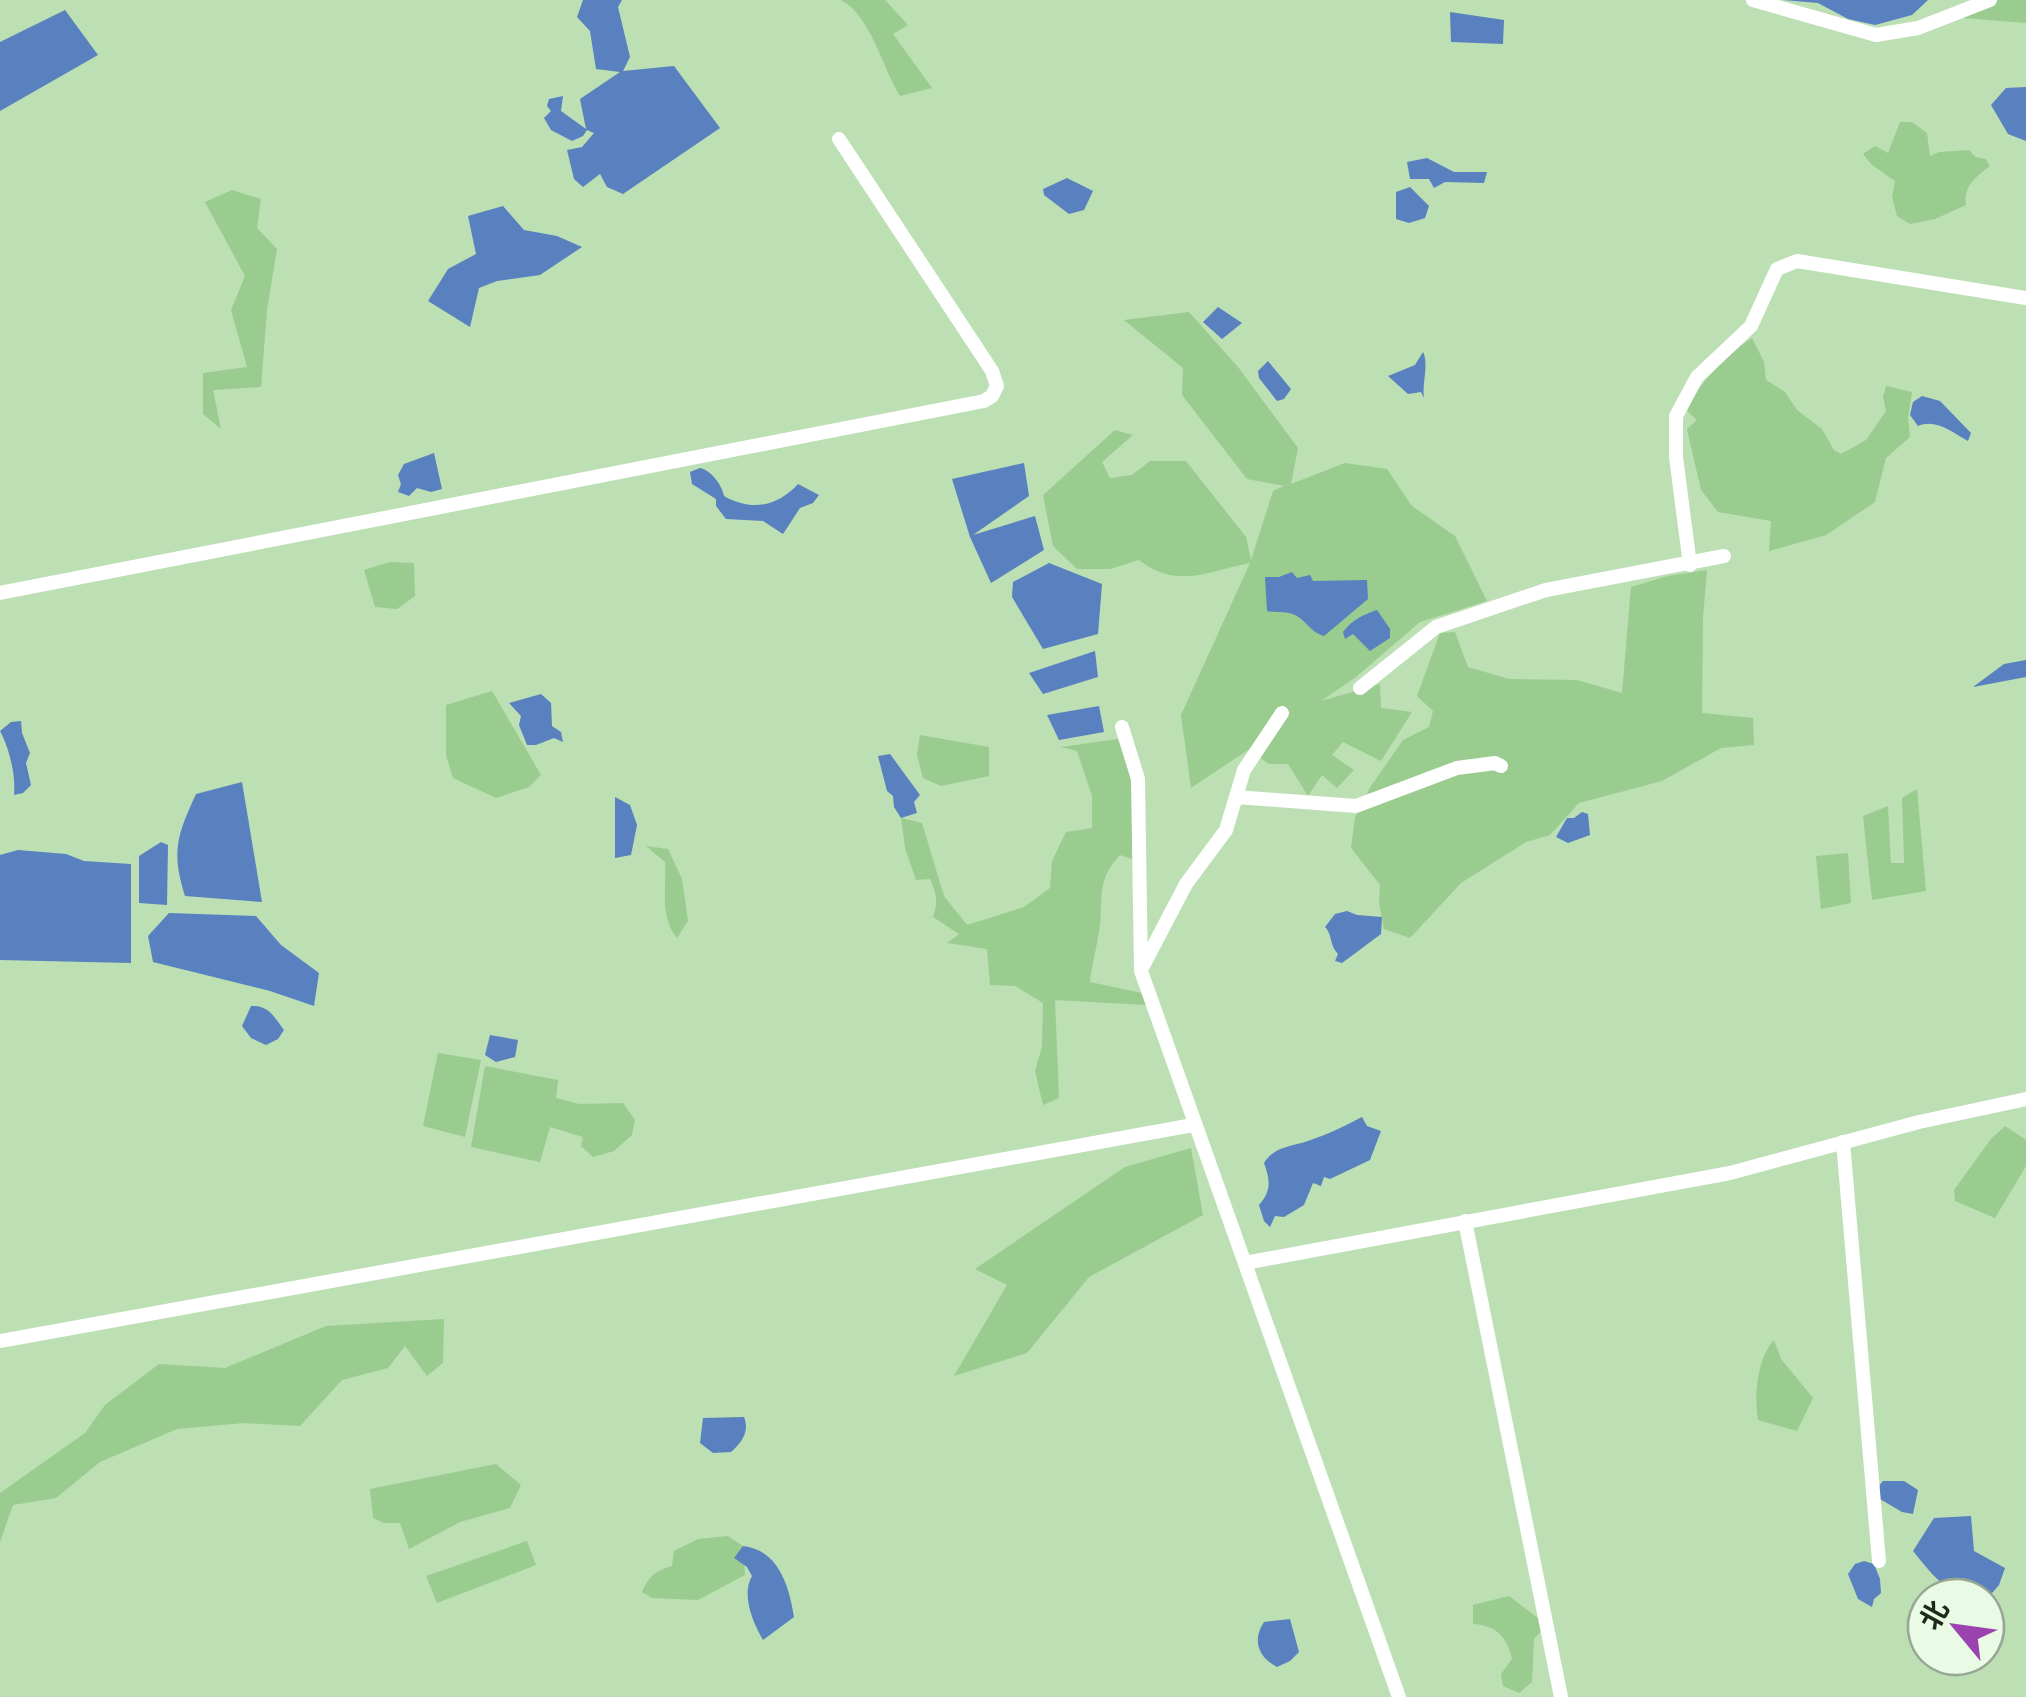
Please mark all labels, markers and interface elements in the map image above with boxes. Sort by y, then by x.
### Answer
north arrow [1906,1577,2006,1677]
text: 北 [1911,1593,1958,1637]

